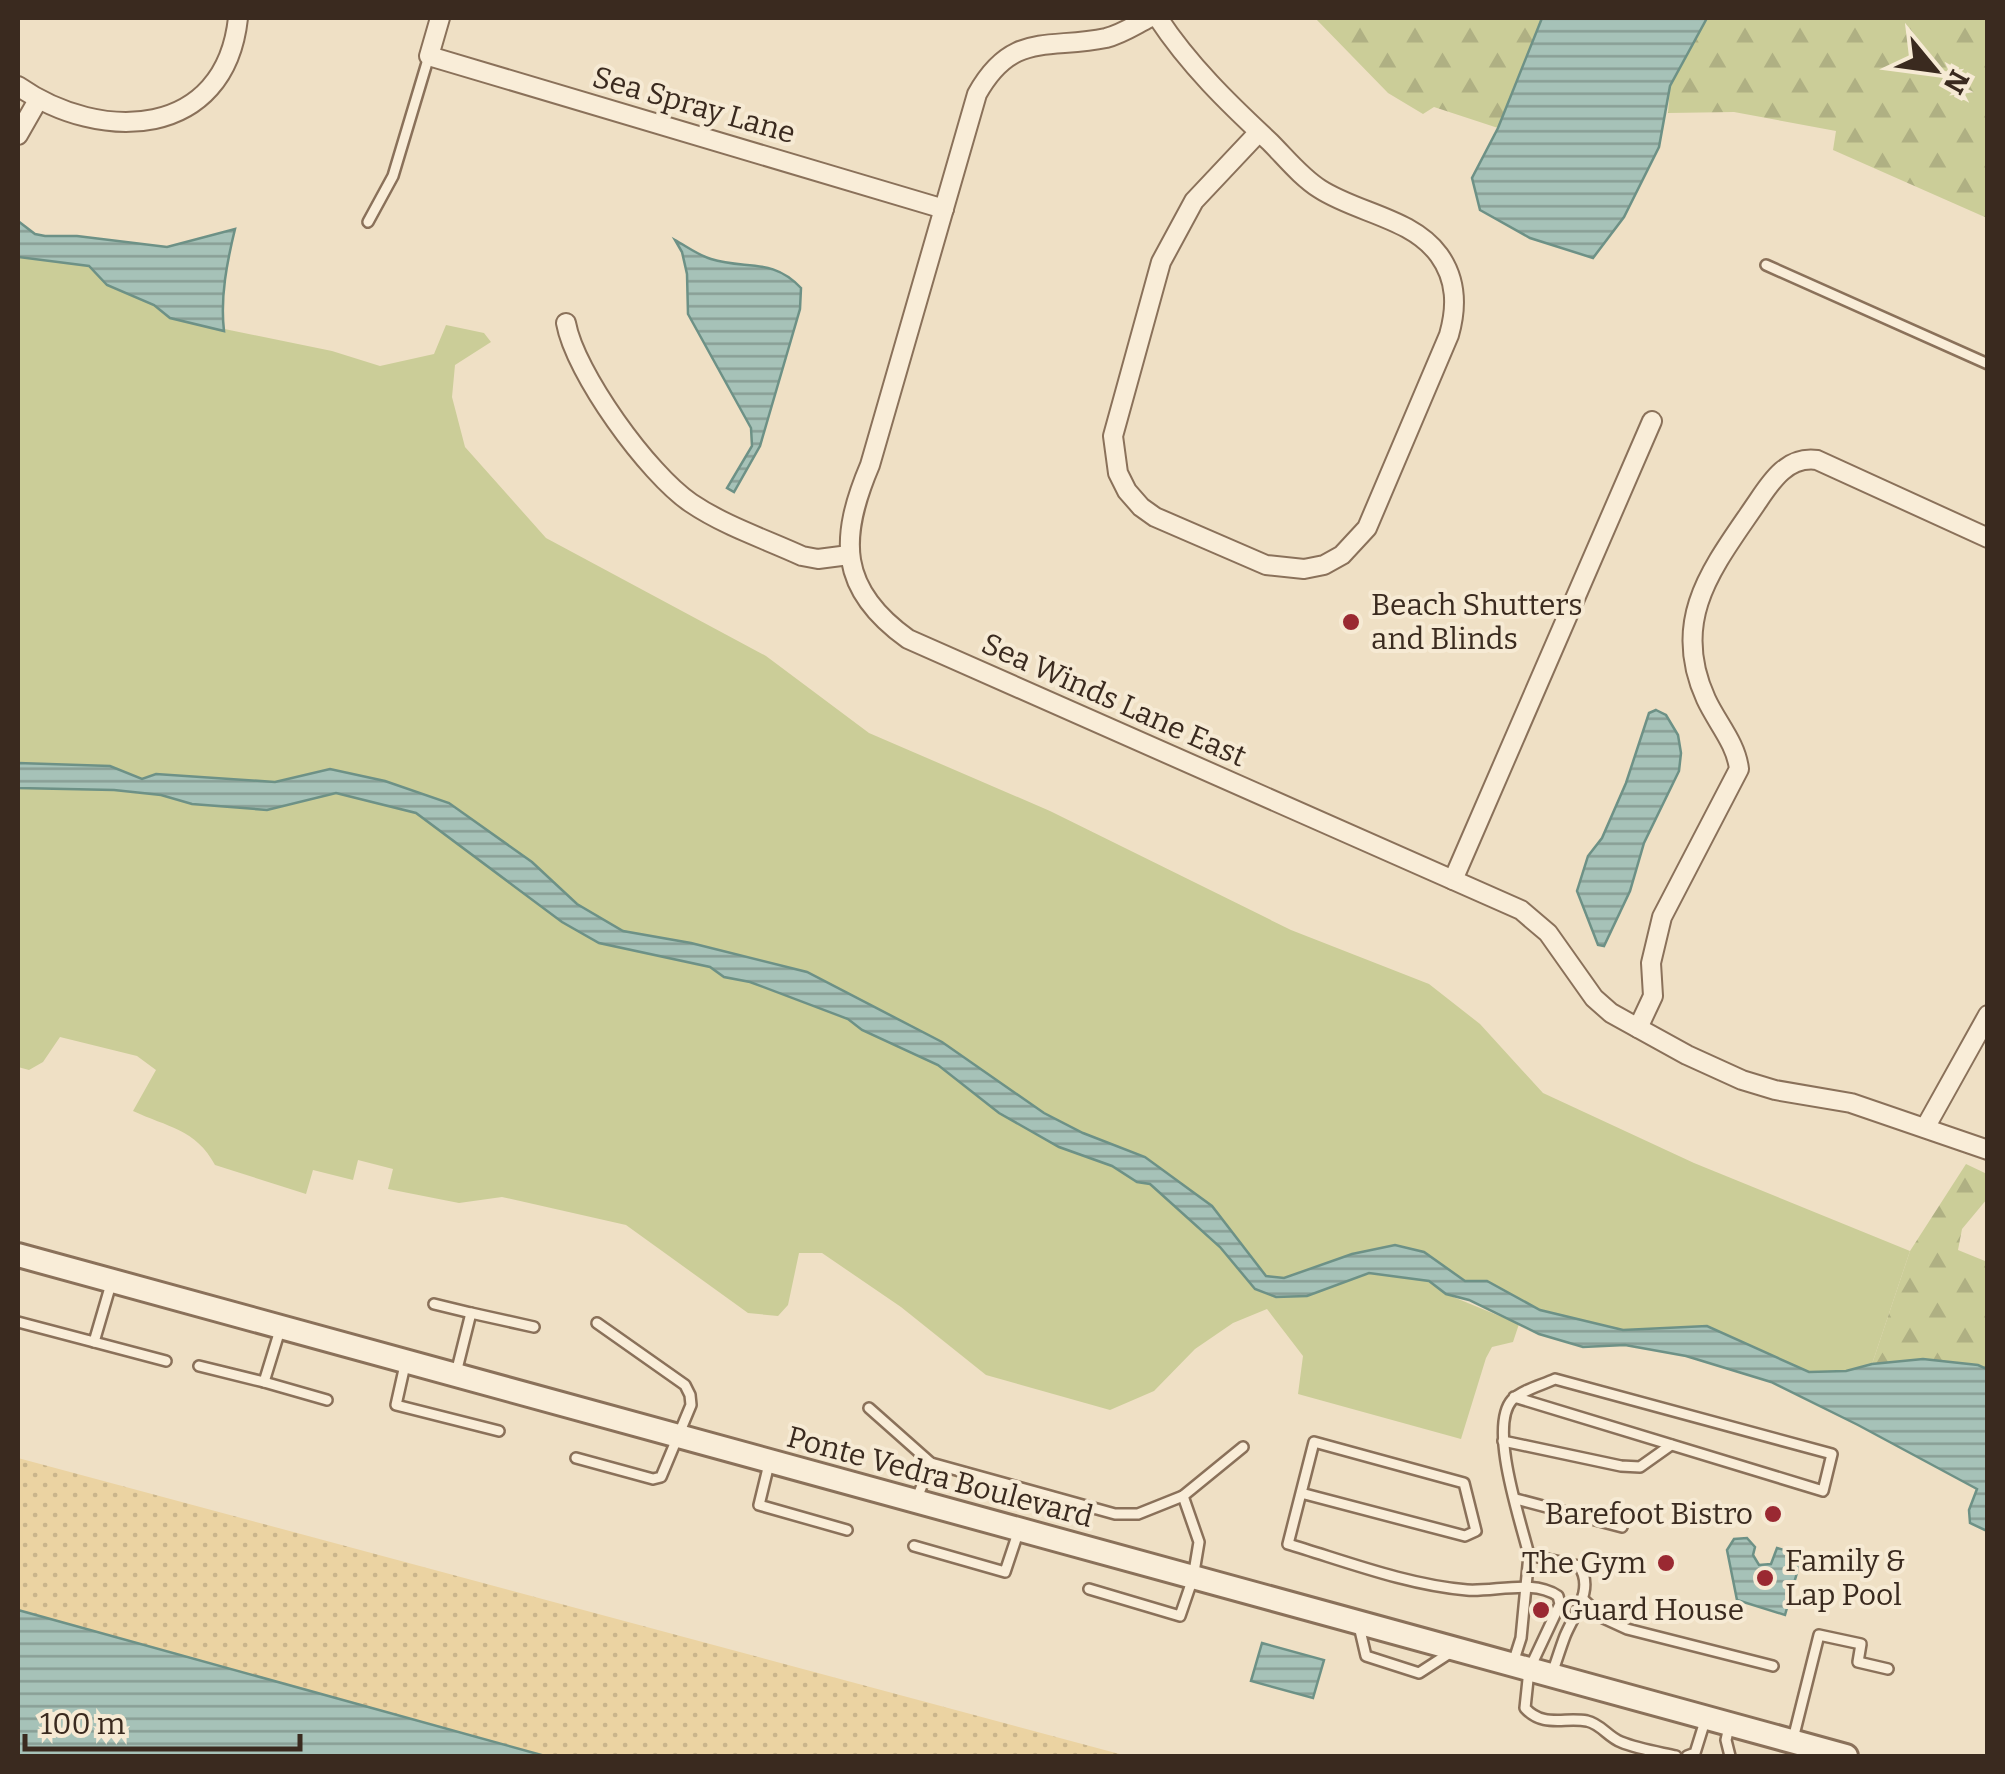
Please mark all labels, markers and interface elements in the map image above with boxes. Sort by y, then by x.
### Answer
north arrow [1885,20,1985,120]
street label: Sea Spray Lane [589,59,799,151]
text: N [1937,64,1976,99]
place label: Beach Shutters and Blinds [1371,587,1583,657]
marker: Beach Shutters and Blinds [1340,611,1362,633]
street label: Sea Winds Lane East [976,625,1252,775]
street label: Ponte Vedra Boulevard [783,1419,1097,1535]
place label: Barefoot Bistro [1545,1496,1753,1532]
marker: Barefoot Bistro [1762,1503,1784,1525]
place label: Family & Lap Pool [1785,1543,1906,1613]
place label: The Gym [1522,1545,1646,1581]
marker: The Gym [1655,1552,1677,1574]
marker: Family & Lap Pool [1754,1567,1776,1589]
place label: Guard House [1561,1592,1744,1628]
marker: Guard House [1530,1599,1552,1621]
scale bar [25,1689,300,1751]
text: 100 m [40,1706,126,1742]

